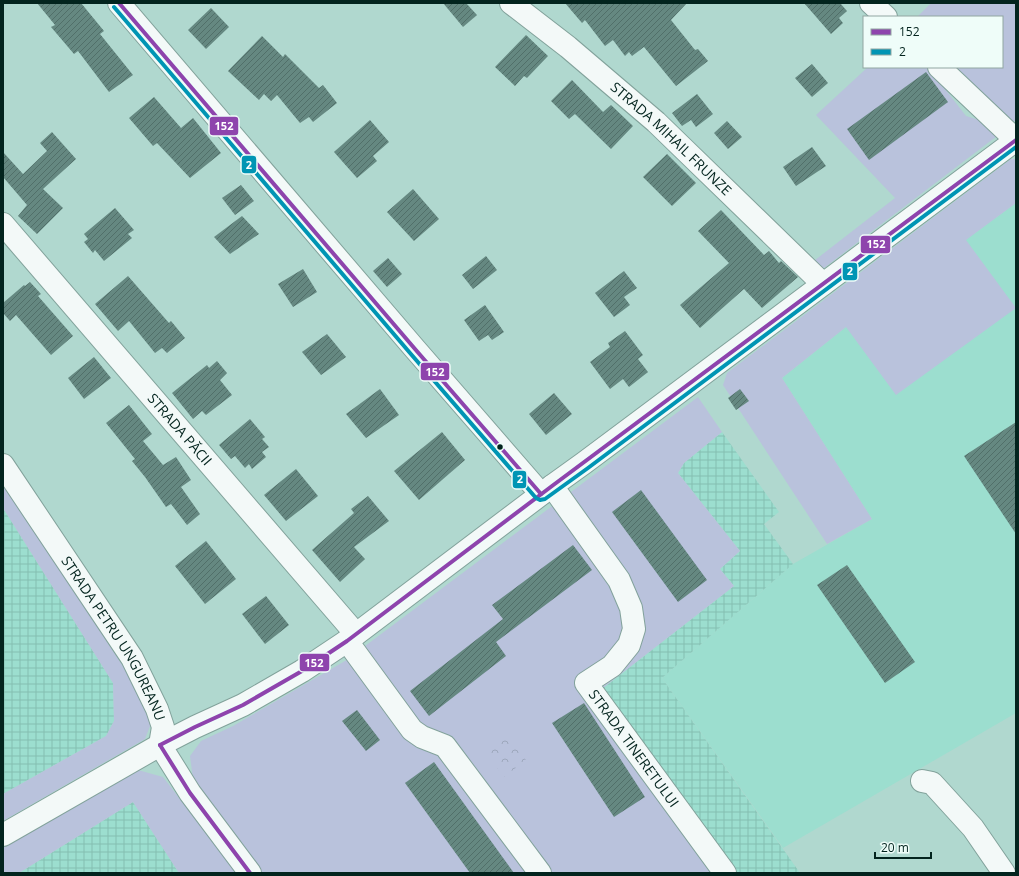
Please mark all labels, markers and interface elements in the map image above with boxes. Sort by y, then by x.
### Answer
legend [863,16,1003,68]
text: 152 [899,23,920,40]
text: 2 [899,43,906,60]
street label: STRADA MIHAIL FRUNZE [607,77,736,199]
line badge: 152 [209,116,239,136]
text: 152 [215,118,233,133]
line badge: 2 [241,155,257,174]
text: 2 [246,157,252,172]
line badge: 152 [860,235,891,254]
text: 152 [867,236,885,251]
line badge: 2 [842,262,858,281]
text: 2 [847,263,853,278]
line badge: 152 [420,362,450,381]
text: 152 [426,364,444,379]
street label: STRADA PĂCII [144,389,217,469]
unlabelled marker [495,442,505,452]
line badge: 2 [512,470,527,489]
text: 2 [517,471,523,486]
street label: STRADA PETRU UNGUREANU [57,552,170,723]
line badge: 152 [299,653,330,672]
text: 152 [305,655,323,670]
street label: STRADA TINERETULUI [585,685,684,811]
scale bar [875,834,931,860]
text: 20 m [881,839,909,856]

